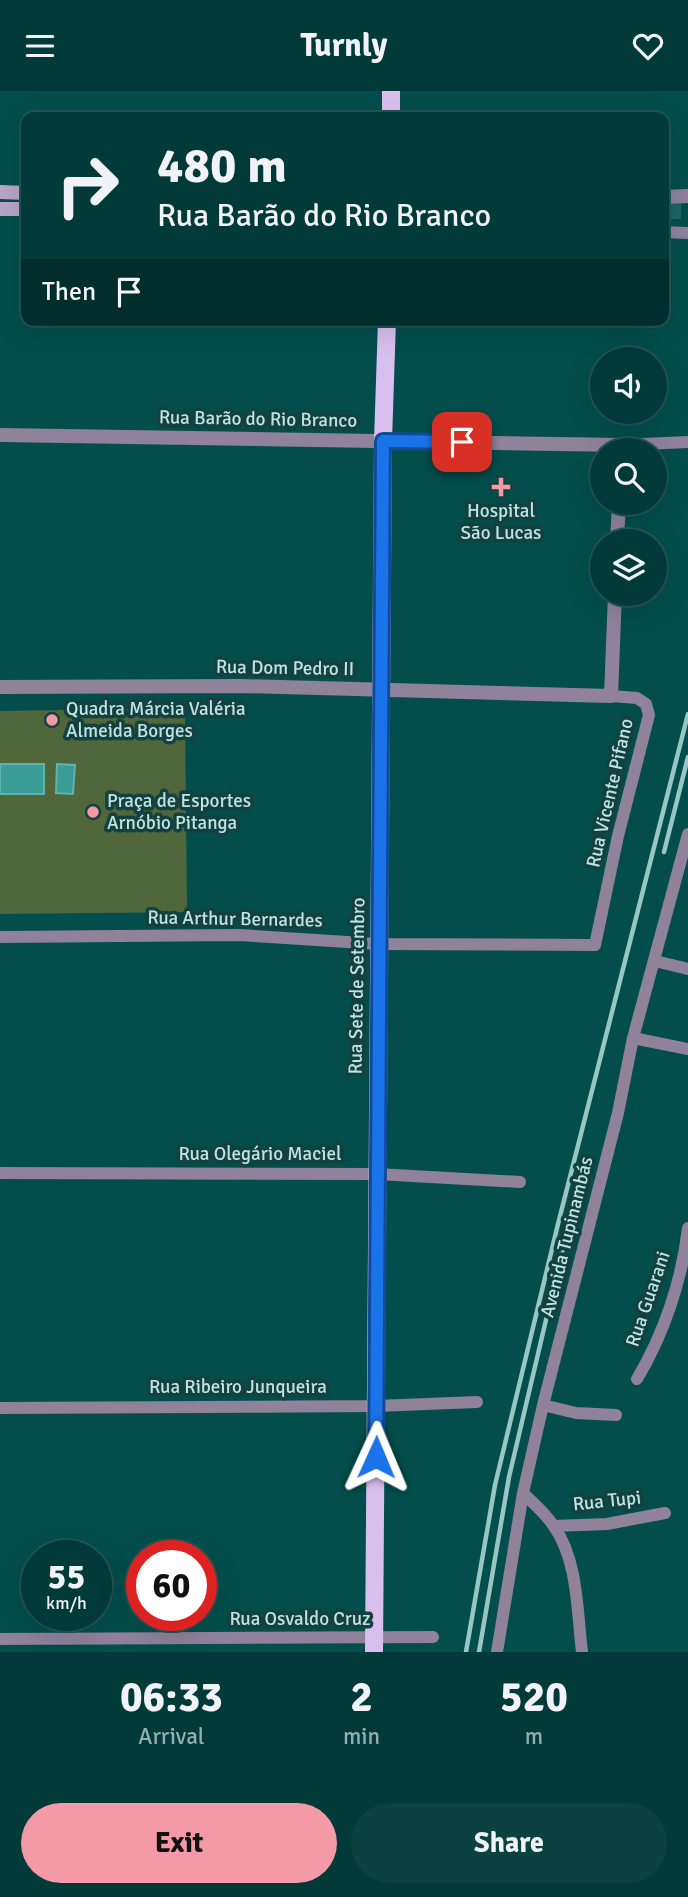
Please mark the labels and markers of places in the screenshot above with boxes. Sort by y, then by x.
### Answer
pin [432,412,492,472]
marker: Hospital São Lucas [491,477,511,497]
place label: Hospital São Lucas [461,499,541,545]
place label: Quadra Márcia Valéria Almeida Borges [66,697,246,743]
marker: Quadra Márcia Valéria Almeida Borges [44,712,60,728]
place label: Praça de Esportes Arnóbio Pitanga [107,789,251,835]
marker: Praça de Esportes Arnóbio Pitanga [85,804,101,820]

